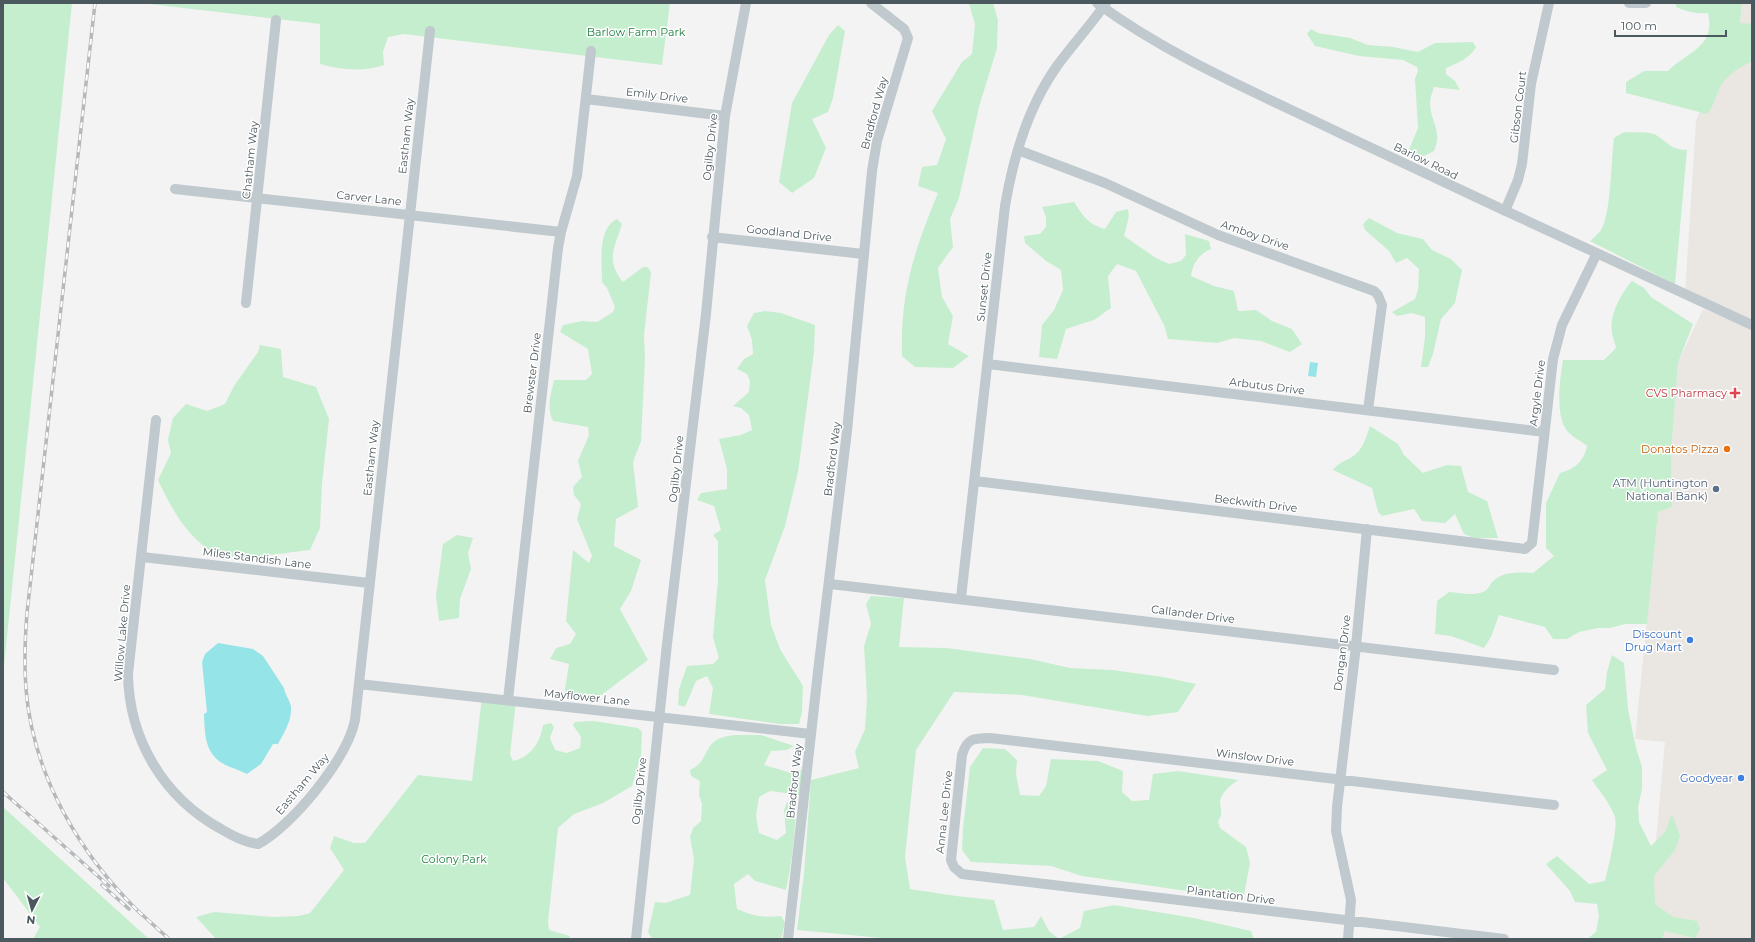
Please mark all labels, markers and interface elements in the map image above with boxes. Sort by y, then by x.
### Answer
scale bar [1615,12,1726,38]
text: 100 m [1621,18,1657,33]
park label: Barlow Farm Park [587,25,686,39]
street label: Gibson Court [1507,70,1529,144]
street label: Bradford Way [858,75,891,151]
street label: Emily Drive [625,84,689,106]
street label: Eastham Way [395,97,417,174]
street label: Ogilby Drive [700,112,721,181]
street label: Chatham Way [239,120,261,200]
street label: Barlow Road [1391,139,1461,183]
street label: Carver Lane [336,188,403,208]
street label: Amboy Drive [1219,217,1291,253]
street label: Goodland Drive [746,222,833,244]
street label: Sunset Drive [973,251,995,322]
street label: Brewster Drive [520,332,544,414]
street label: Argyle Drive [1526,359,1548,427]
street label: Arbutus Drive [1228,374,1306,398]
place label: CVS Pharmacy [1646,386,1727,400]
marker: CVS Pharmacy [1730,388,1740,398]
street label: Eastham Way [360,419,382,496]
street label: Bradford Way [820,421,844,497]
street label: Ogilby Drive [666,434,687,503]
place label: Donatos Pizza [1641,442,1719,456]
marker: Donatos Pizza [1722,444,1732,454]
place label: ATM (Huntington National Bank) [1612,476,1708,503]
marker: ATM (Huntington National Bank) [1711,484,1721,494]
street label: Beckwith Drive [1214,491,1299,515]
street label: Miles Standish Lane [202,544,313,572]
street label: Willow Lake Drive [111,583,133,682]
street label: Callander Drive [1150,602,1236,626]
street label: Dongan Drive [1330,614,1354,692]
place label: Discount Drug Mart [1625,627,1683,654]
marker: Discount Drug Mart [1685,635,1695,645]
street label: Mayflower Lane [543,686,631,709]
street label: Bradford Way [783,743,805,819]
street label: Winslow Drive [1215,745,1295,769]
street label: Eastham Way [272,750,332,818]
street label: Ogilby Drive [629,756,650,825]
street label: Anna Lee Drive [933,769,955,854]
place label: Goodyear [1680,771,1733,785]
marker: Goodyear [1736,773,1746,783]
park label: Colony Park [421,852,487,866]
street label: Plantation Drive [1186,883,1276,907]
north arrow [12,890,52,930]
text: N [26,913,36,927]

